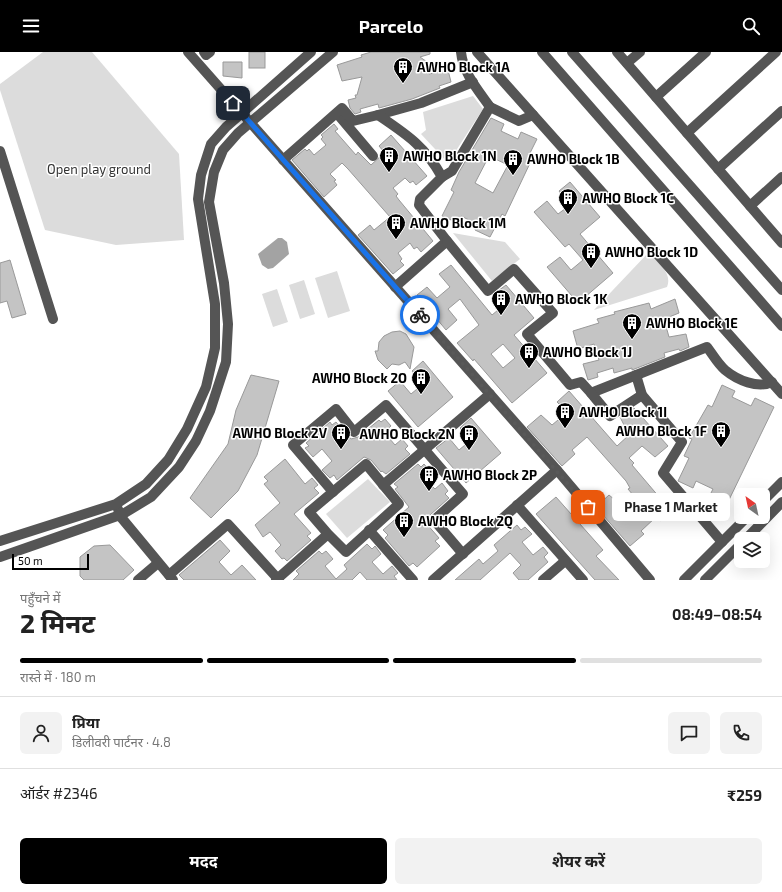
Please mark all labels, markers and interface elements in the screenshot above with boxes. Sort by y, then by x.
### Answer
icon: menu [20,15,42,37]
text: Parcelo [359,15,423,37]
icon: search [740,15,762,37]
building icon: AWHO Block 1A [392,56,414,84]
place label: AWHO Block 1A [417,59,510,75]
pin [216,86,250,120]
icon: home [222,92,244,114]
building icon: AWHO Block 1N [378,145,400,173]
place label: AWHO Block 1N [403,148,497,164]
building icon: AWHO Block 1B [502,148,524,176]
place label: AWHO Block 1B [527,151,619,167]
park label: Open play ground [47,161,151,177]
building icon: AWHO Block 1C [557,187,579,215]
place label: AWHO Block 1C [582,190,674,206]
building icon: AWHO Block 1M [385,212,407,240]
place label: AWHO Block 1M [410,215,506,231]
building icon: AWHO Block 1D [580,241,602,269]
place label: AWHO Block 1D [605,244,698,260]
building icon: AWHO Block 1K [490,288,512,316]
place label: AWHO Block 1K [515,291,608,307]
courier [400,295,440,335]
icon: bike [409,304,431,326]
building icon: AWHO Block 1E [621,312,643,340]
place label: AWHO Block 1E [646,315,738,331]
building icon: AWHO Block 1J [518,341,540,369]
place label: AWHO Block 1J [543,344,632,360]
building icon: AWHO Block 2O [410,367,432,395]
place label: AWHO Block 2O [312,370,407,386]
building icon: AWHO Block 1I [554,401,576,429]
place label: AWHO Block 1I [579,404,667,420]
building icon: AWHO Block 1F [710,420,732,448]
building icon: AWHO Block 2V [330,422,352,450]
building icon: AWHO Block 2N [458,423,480,451]
place label: AWHO Block 1F [616,423,707,439]
place label: AWHO Block 2V [233,425,328,441]
place label: AWHO Block 2N [360,426,455,442]
building icon: AWHO Block 2P [418,464,440,492]
place label: AWHO Block 2P [443,467,537,483]
north arrow [734,488,770,524]
map controls [734,488,770,568]
pin [571,490,605,524]
callout: Phase 1 Market [612,493,730,521]
icon: bag [577,496,599,518]
text: Phase 1 Market [624,499,718,515]
building icon: AWHO Block 2Q [393,510,415,538]
place label: AWHO Block 2Q [418,513,513,530]
button: layers [734,532,770,568]
scale bar [12,552,89,571]
text: 50 m [18,554,43,567]
text: पहुँचने में [20,590,60,606]
text: 08:49–08:54 [672,605,762,623]
text: 2 मिनट [20,607,95,638]
text: रास्ते में · 180 m [20,669,96,685]
button: person [20,712,62,754]
button: chat [668,712,710,754]
button: phone [720,712,762,754]
text: प्रिया [72,713,100,731]
text: डिलीवरी पार्टनर · 4.8 [72,734,171,750]
text: ऑर्डर #2346 [20,784,98,802]
text: ₹259 [727,786,762,804]
button: मदद [20,838,387,884]
button: शेयर करें [395,838,762,884]

